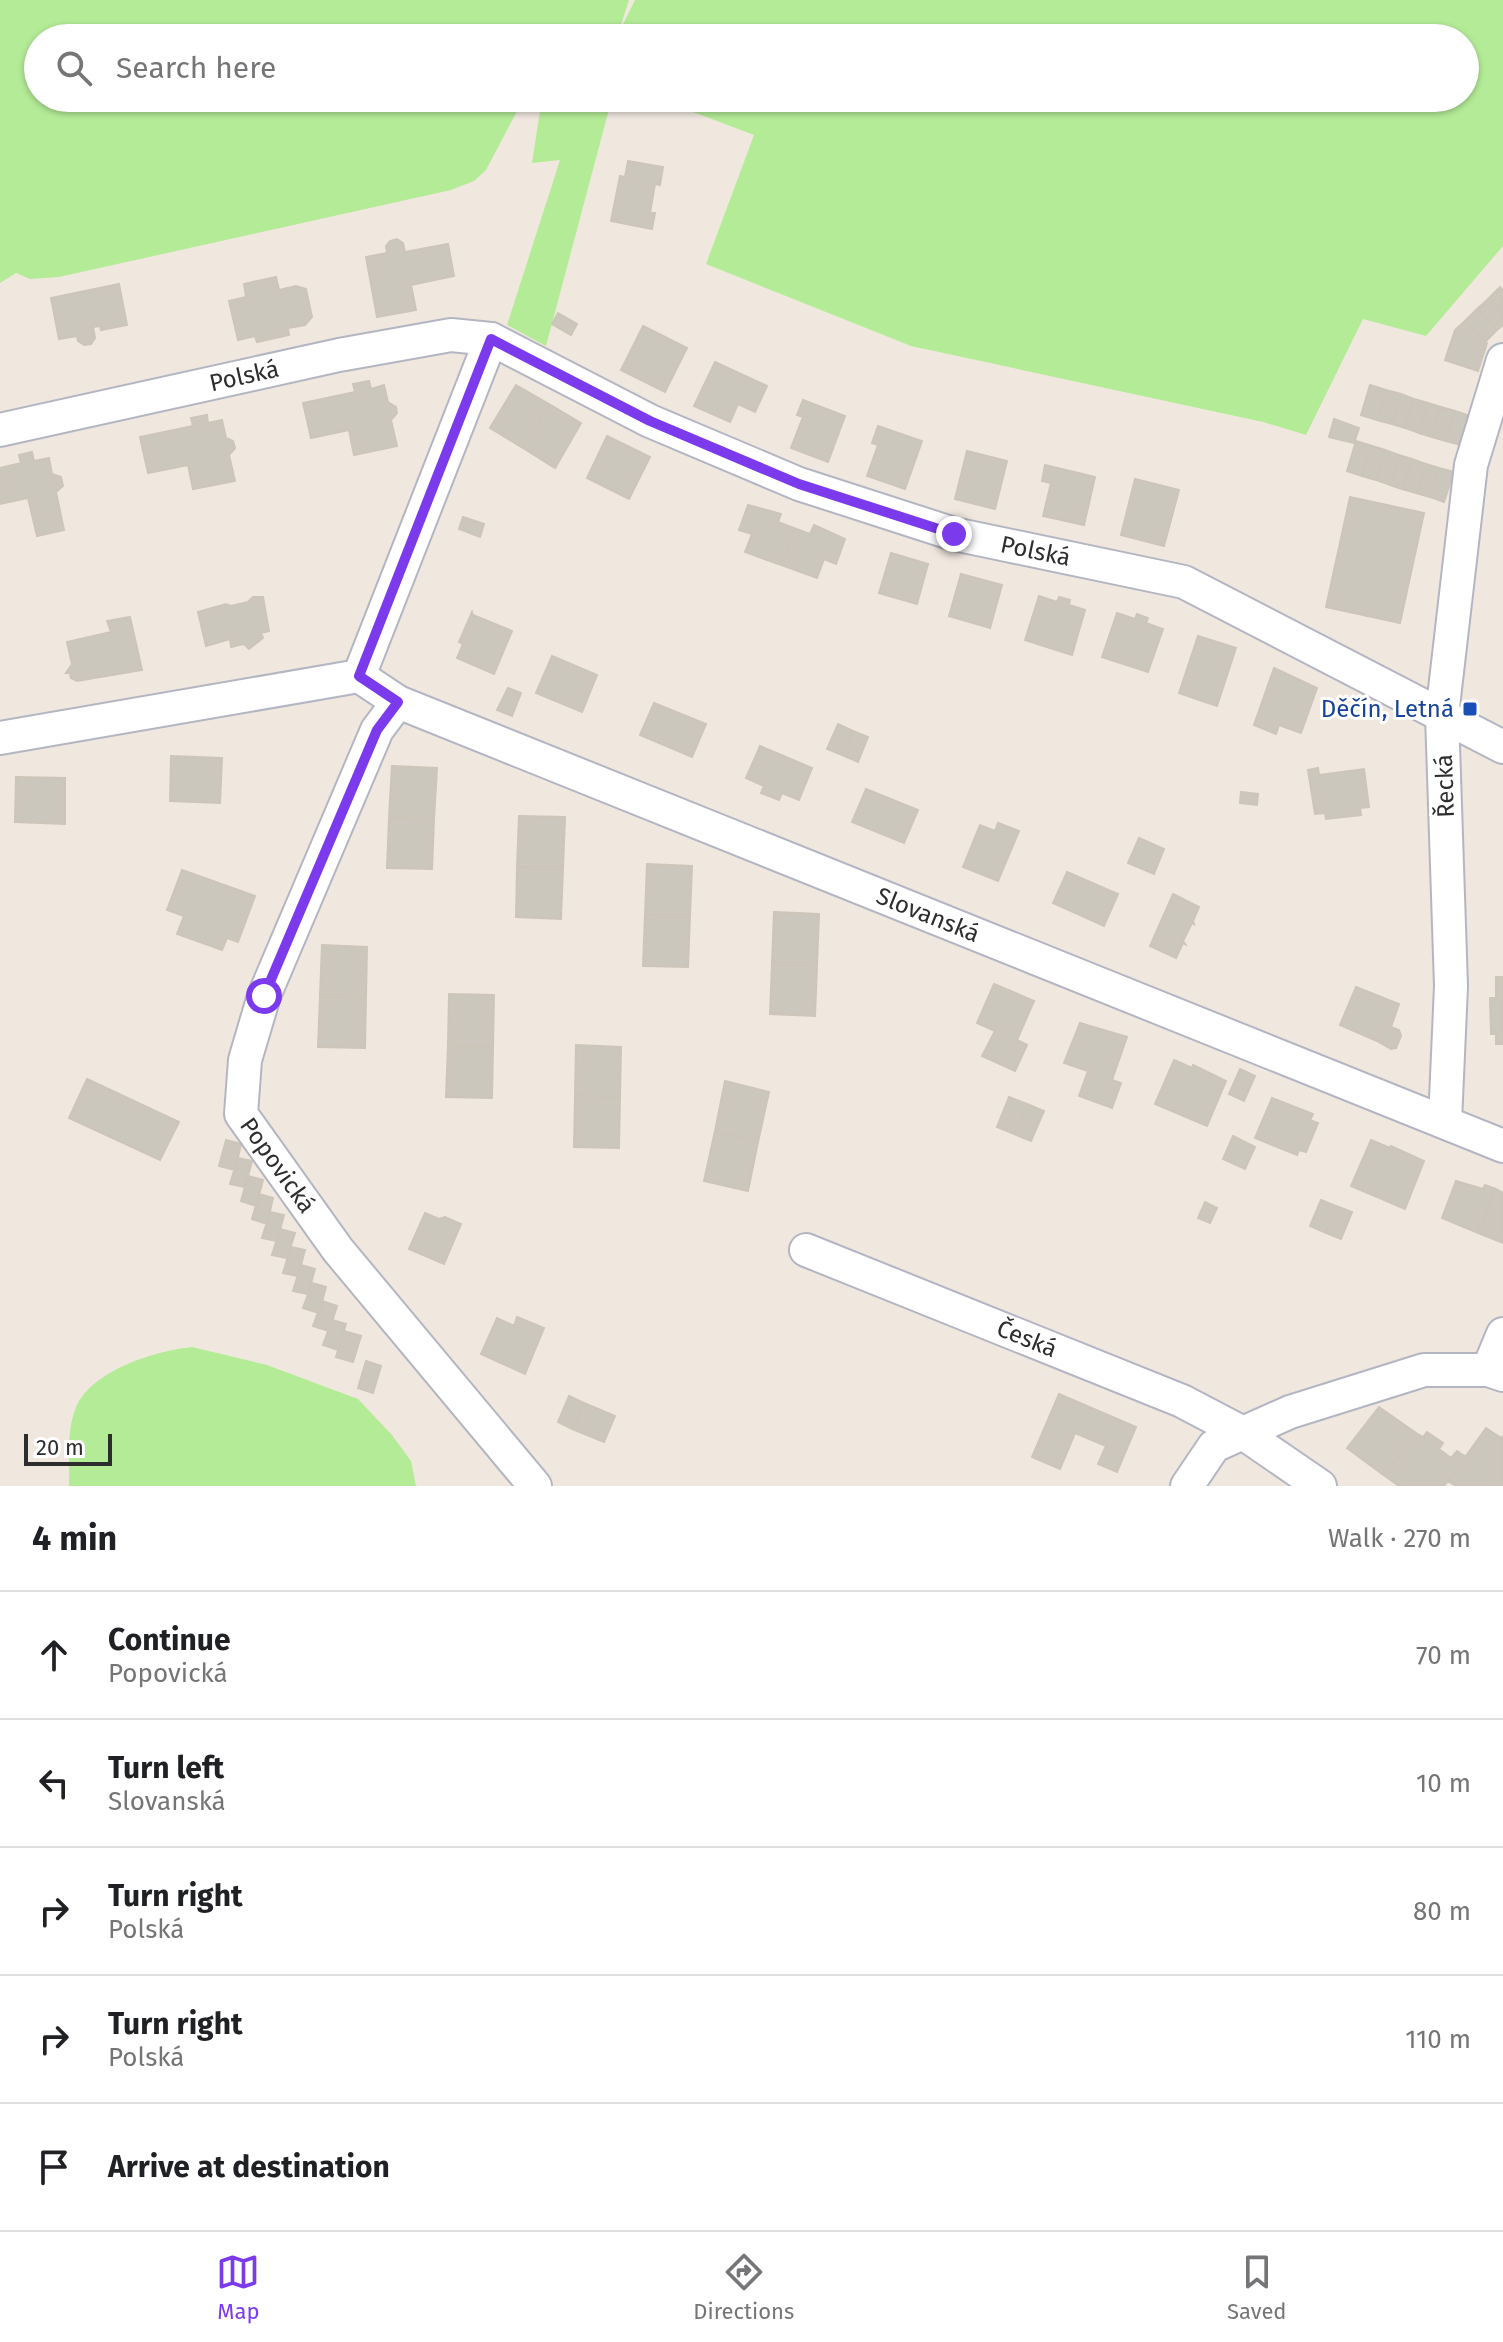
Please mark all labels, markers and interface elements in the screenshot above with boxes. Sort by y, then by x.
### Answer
search box [24,24,1479,112]
icon: search [52,46,96,90]
text: Search here [116,50,276,86]
street label: Polská [207,355,282,397]
route end [936,516,972,552]
street label: Polská [998,530,1073,572]
place label: Děčín, Letná [1321,695,1454,723]
marker: Děčín, Letná [1461,700,1479,718]
street label: Řecká [1430,754,1460,818]
street label: Slovanská [872,882,984,948]
route start [246,978,282,1014]
street label: Popovická [234,1112,321,1218]
street label: Česká [993,1313,1061,1363]
scale bar [24,1430,112,1466]
text: 20 m [36,1434,84,1461]
text: 4 min [32,1518,117,1559]
text: Walk · 270 m [1328,1523,1471,1554]
text: Continue [108,1622,231,1658]
icon: ahead [32,1633,76,1677]
text: 70 m [1416,1640,1471,1671]
text: Popovická [108,1658,228,1689]
text: Turn left [108,1750,224,1786]
icon: left [32,1761,76,1805]
text: 10 m [1416,1768,1471,1799]
text: Slovanská [108,1786,226,1817]
text: Turn right [108,1878,243,1914]
icon: right [32,1889,76,1933]
text: 80 m [1413,1896,1471,1927]
text: Polská [108,1914,184,1945]
text: Turn right [108,2006,243,2042]
icon: right [32,2017,76,2061]
text: 110 m [1405,2024,1471,2055]
text: Polská [108,2042,184,2073]
icon: arrive [32,2145,76,2189]
text: Arrive at destination [108,2149,390,2185]
tab: Map [216,2250,260,2325]
tab: Directions [693,2250,794,2325]
tab: Saved [1227,2250,1287,2325]

